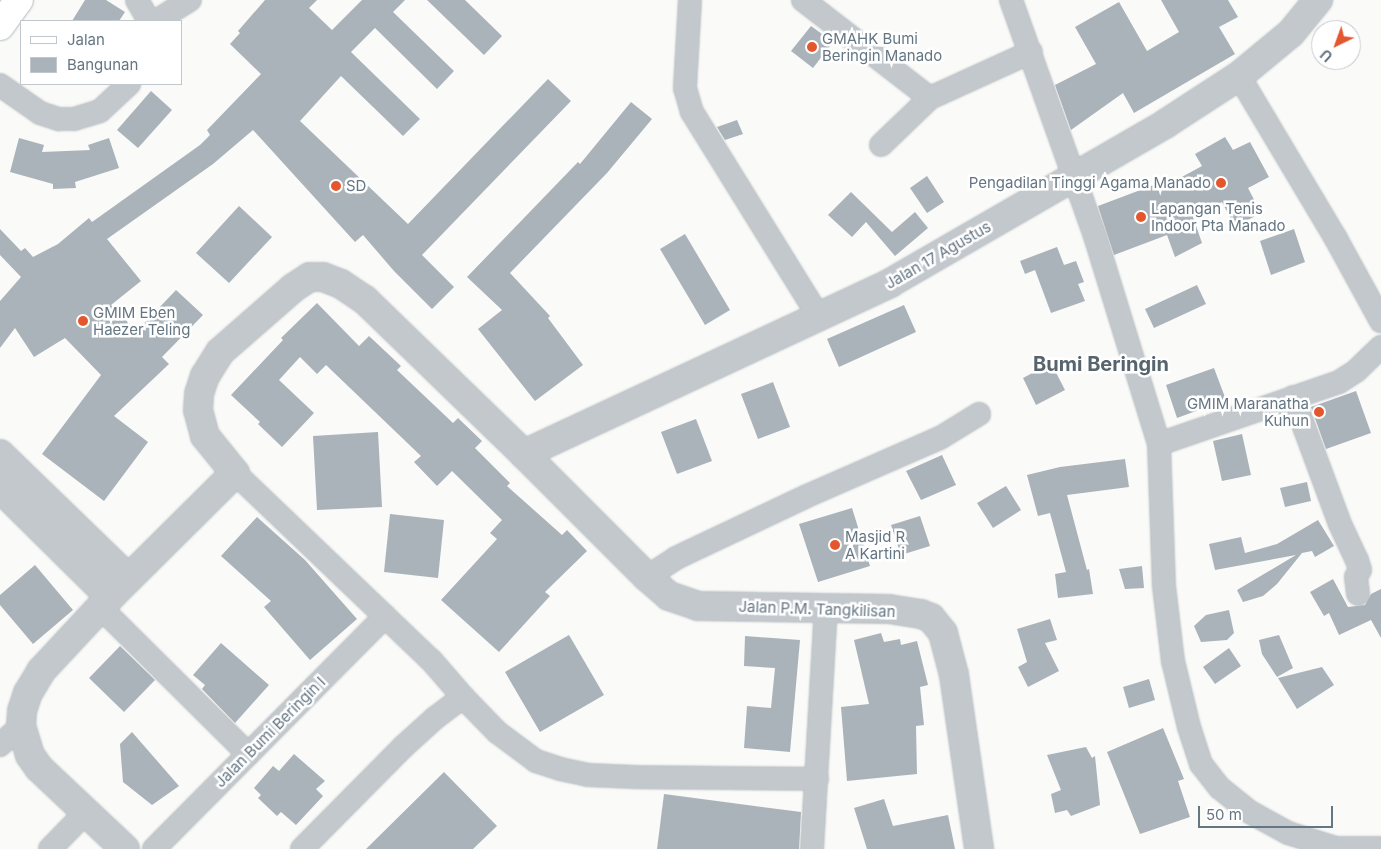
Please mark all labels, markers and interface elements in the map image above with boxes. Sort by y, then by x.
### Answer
legend [20,20,182,85]
north arrow [1311,20,1361,70]
place label: GMAHK Bumi Beringin Manado [822,29,942,64]
text: Jalan [67,30,105,49]
marker: GMAHK Bumi Beringin Manado [806,41,818,53]
text: U [1317,46,1336,66]
text: Bangunan [67,55,138,74]
place label: Pengadilan Tinggi Agama Manado [969,174,1211,192]
place label: SD [346,177,366,195]
marker: Pengadilan Tinggi Agama Manado [1215,177,1227,189]
marker: SD [330,180,342,192]
place label: Lapangan Tenis Indoor Pta Manado [1151,199,1286,234]
marker: Lapangan Tenis Indoor Pta Manado [1135,211,1147,223]
street label: Jalan 17 Agustus [882,217,994,293]
place label: GMIM Eben Haezer Teling [93,303,190,338]
marker: GMIM Eben Haezer Teling [77,315,89,327]
district label: Bumi Beringin [1033,352,1169,376]
place label: GMIM Maranatha Kuhun [1187,394,1309,429]
marker: GMIM Maranatha Kuhun [1313,406,1325,418]
place label: Masjid R A Kartini [845,527,905,562]
marker: Masjid R A Kartini [829,539,841,551]
street label: Jalan P.M. Tangkilisan [738,597,896,621]
street label: Jalan Bumi Beringin I [211,673,329,791]
scale bar [1201,796,1336,828]
text: 50 m [1206,805,1242,824]

